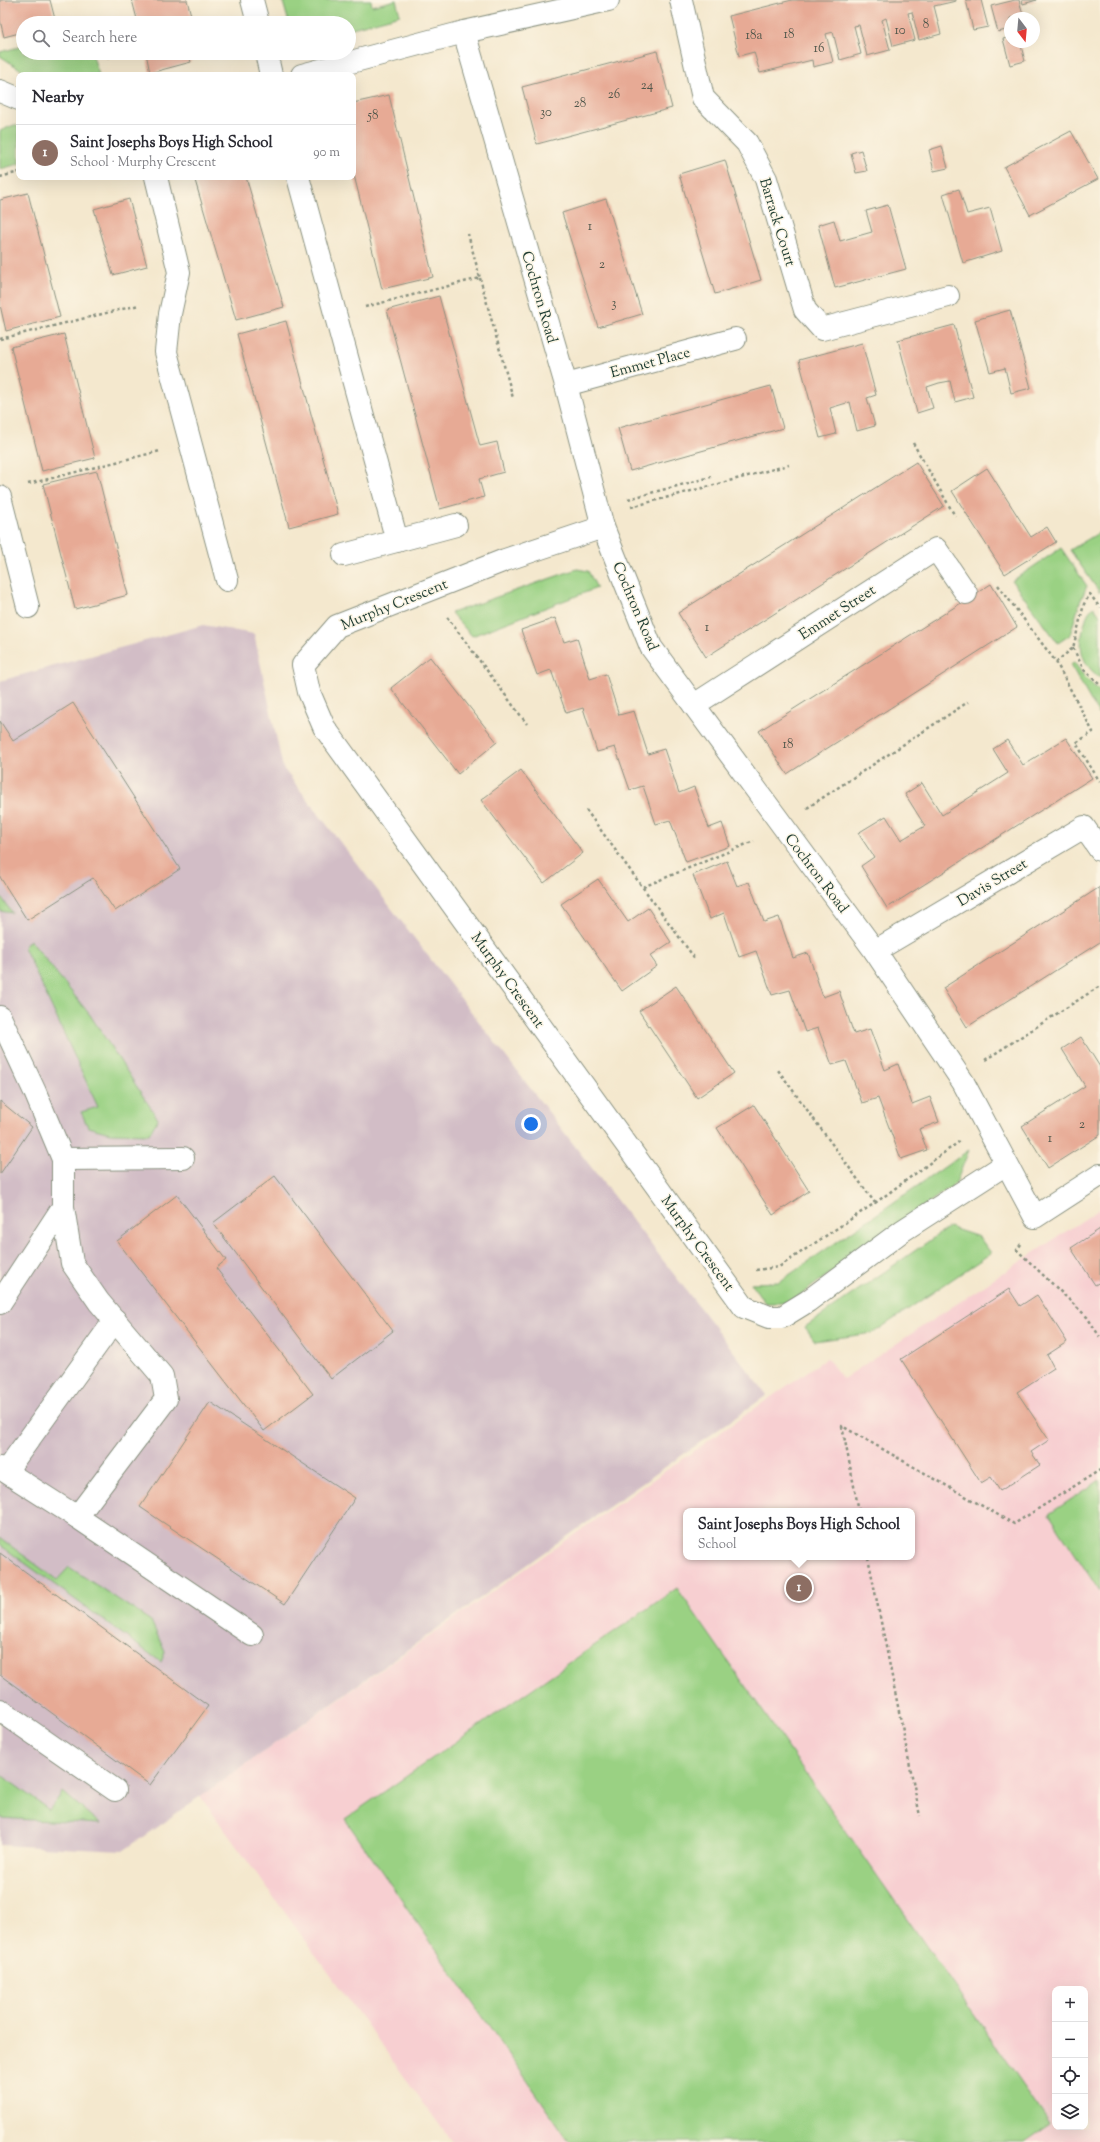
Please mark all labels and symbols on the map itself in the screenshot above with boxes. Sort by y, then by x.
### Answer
north arrow [1004,12,1040,48]
house number: 8 [923,16,929,34]
house number: 10 [894,22,906,40]
house number: 18 [784,26,794,44]
house number: 18a [746,27,762,45]
house number: 16 [814,40,824,58]
house number: 24 [641,77,654,95]
house number: 26 [608,86,620,104]
house number: 28 [574,95,586,113]
house number: 30 [540,104,552,122]
house number: 58 [367,107,378,125]
street label: Barrack Court [753,176,800,269]
house number: 1 [588,218,593,236]
street label: Cochron Road [515,249,562,346]
house number: 2 [599,256,605,274]
house number: 3 [611,295,617,313]
street label: Emmet Place [608,343,693,384]
street label: Cochron Road [606,559,663,655]
street label: Murphy Crescent [338,574,451,636]
street label: Emmet Street [795,581,880,646]
house number: 1 [705,619,710,637]
house number: 18 [783,736,793,754]
street label: Cochron Road [779,830,853,919]
street label: Davis Street [954,854,1032,913]
street label: Murphy Crescent [465,929,549,1033]
your location [521,1114,541,1134]
house number: 2 [1079,1116,1085,1134]
house number: 1 [1048,1130,1053,1148]
street label: Murphy Crescent [655,1192,739,1296]
pin: 1 [786,1573,812,1603]

